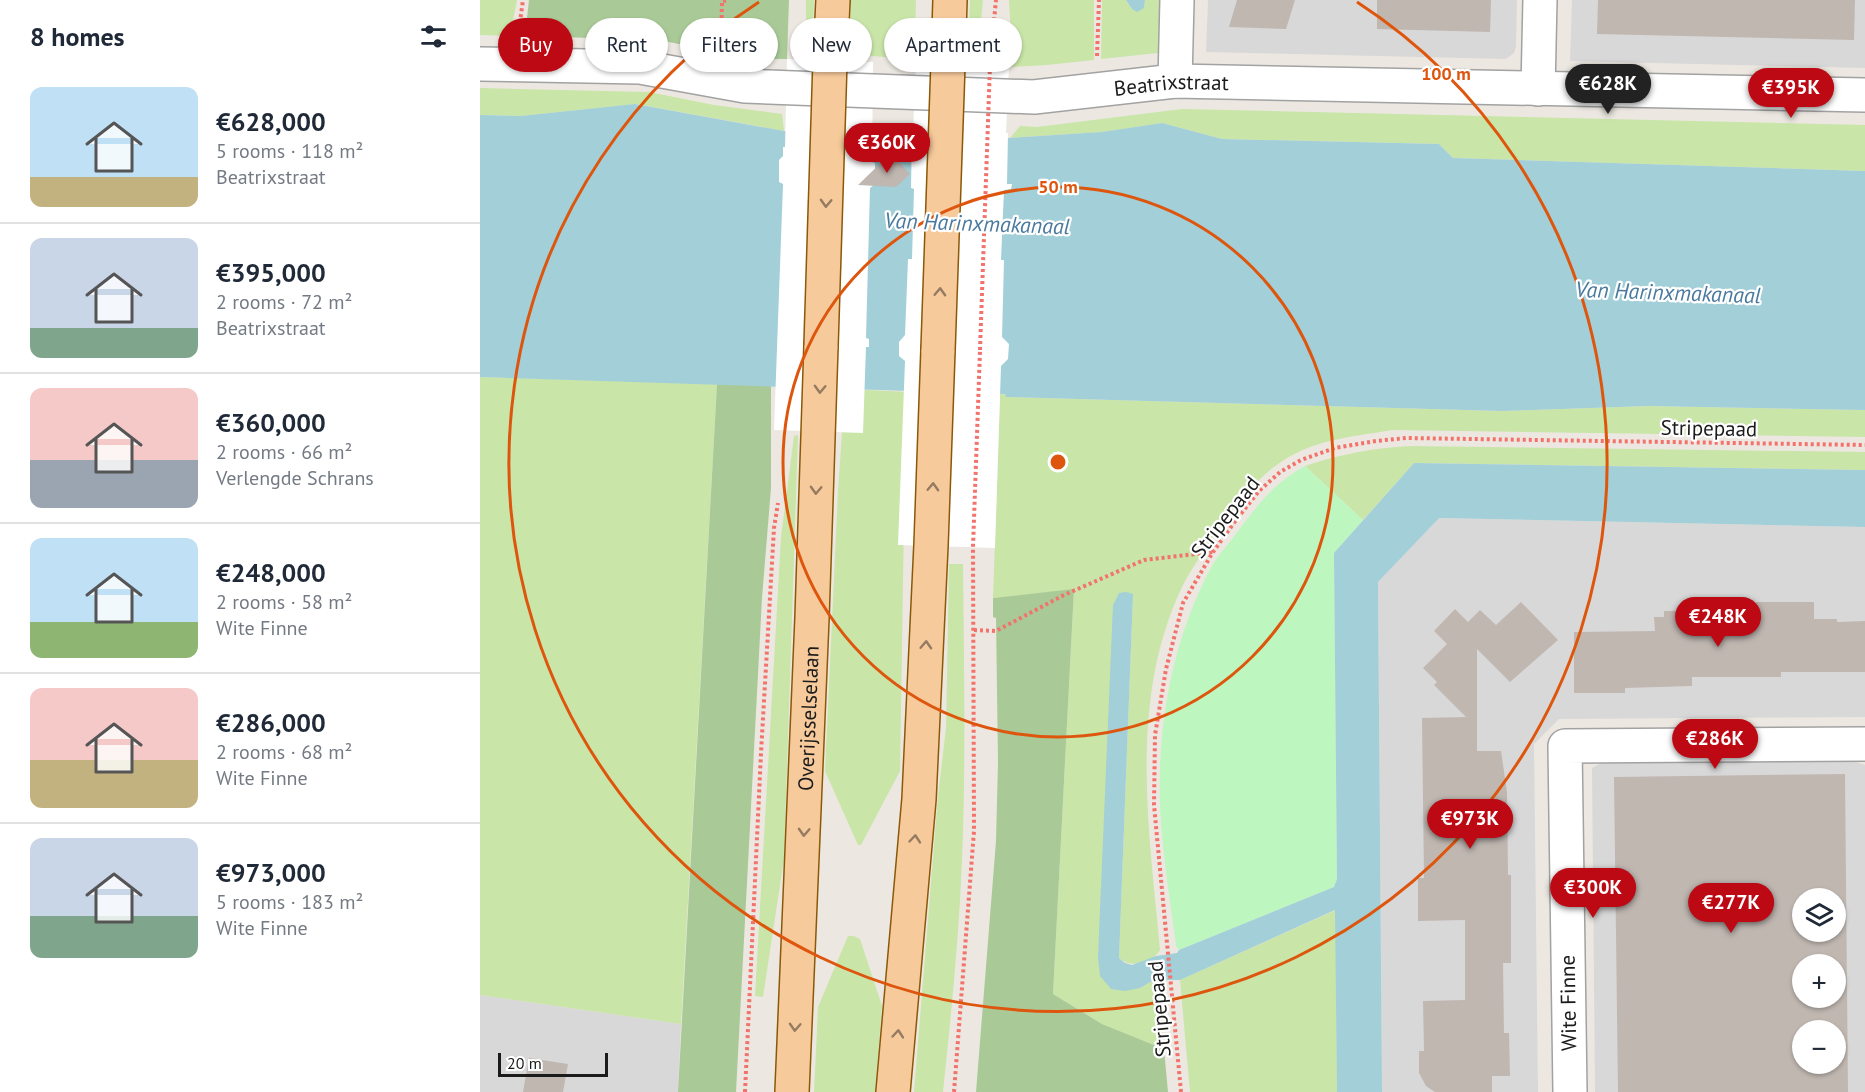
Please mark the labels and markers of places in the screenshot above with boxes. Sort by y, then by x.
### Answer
pin: €628K [1566,64,1650,115]
pin: €395K [1749,68,1833,119]
pin: €360K [845,123,929,174]
centre of rings [1048,452,1068,472]
pin: €248K [1676,597,1760,648]
pin: €286K [1673,719,1757,770]
pin: €973K [1428,799,1512,850]
pin: €300K [1551,868,1635,919]
pin: €277K [1689,883,1773,934]

